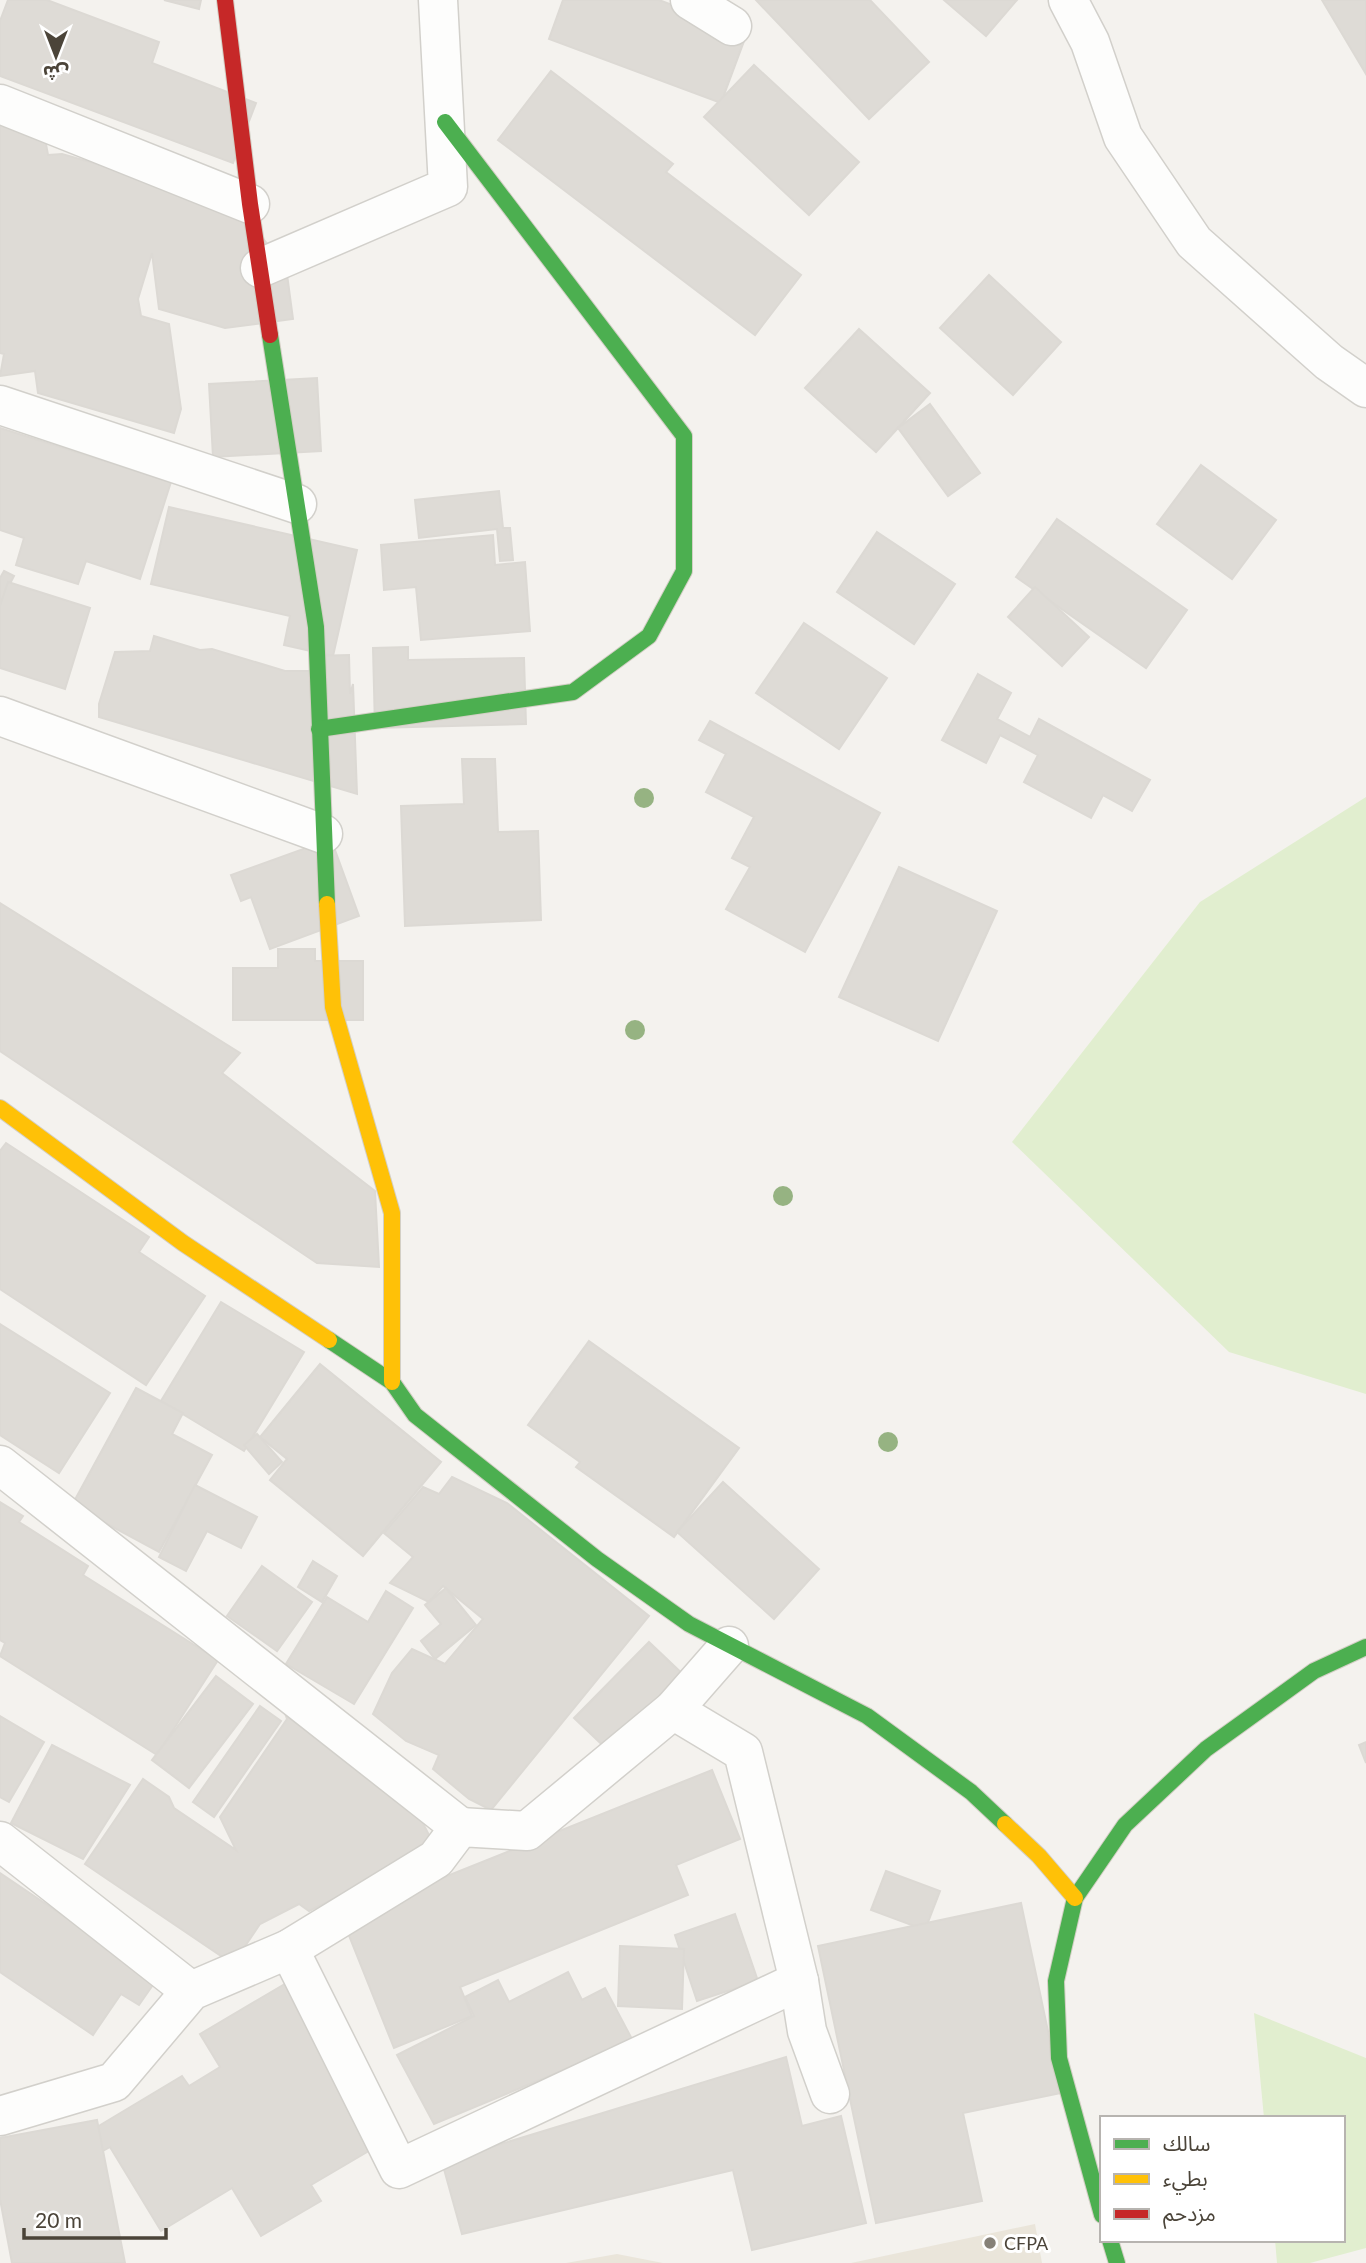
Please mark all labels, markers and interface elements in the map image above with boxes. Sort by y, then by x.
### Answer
north arrow [21,21,91,91]
text: ش [43,62,69,85]
legend [1100,2116,1345,2242]
text: سالك [1163,2130,1210,2155]
text: بطيء [1163,2165,1208,2195]
scale bar [24,2196,166,2240]
text: مزدحم [1163,2200,1216,2229]
text: 20 m [35,2207,82,2232]
place label: CFPA [1004,2232,1049,2254]
marker: CFPA [982,2235,998,2251]

